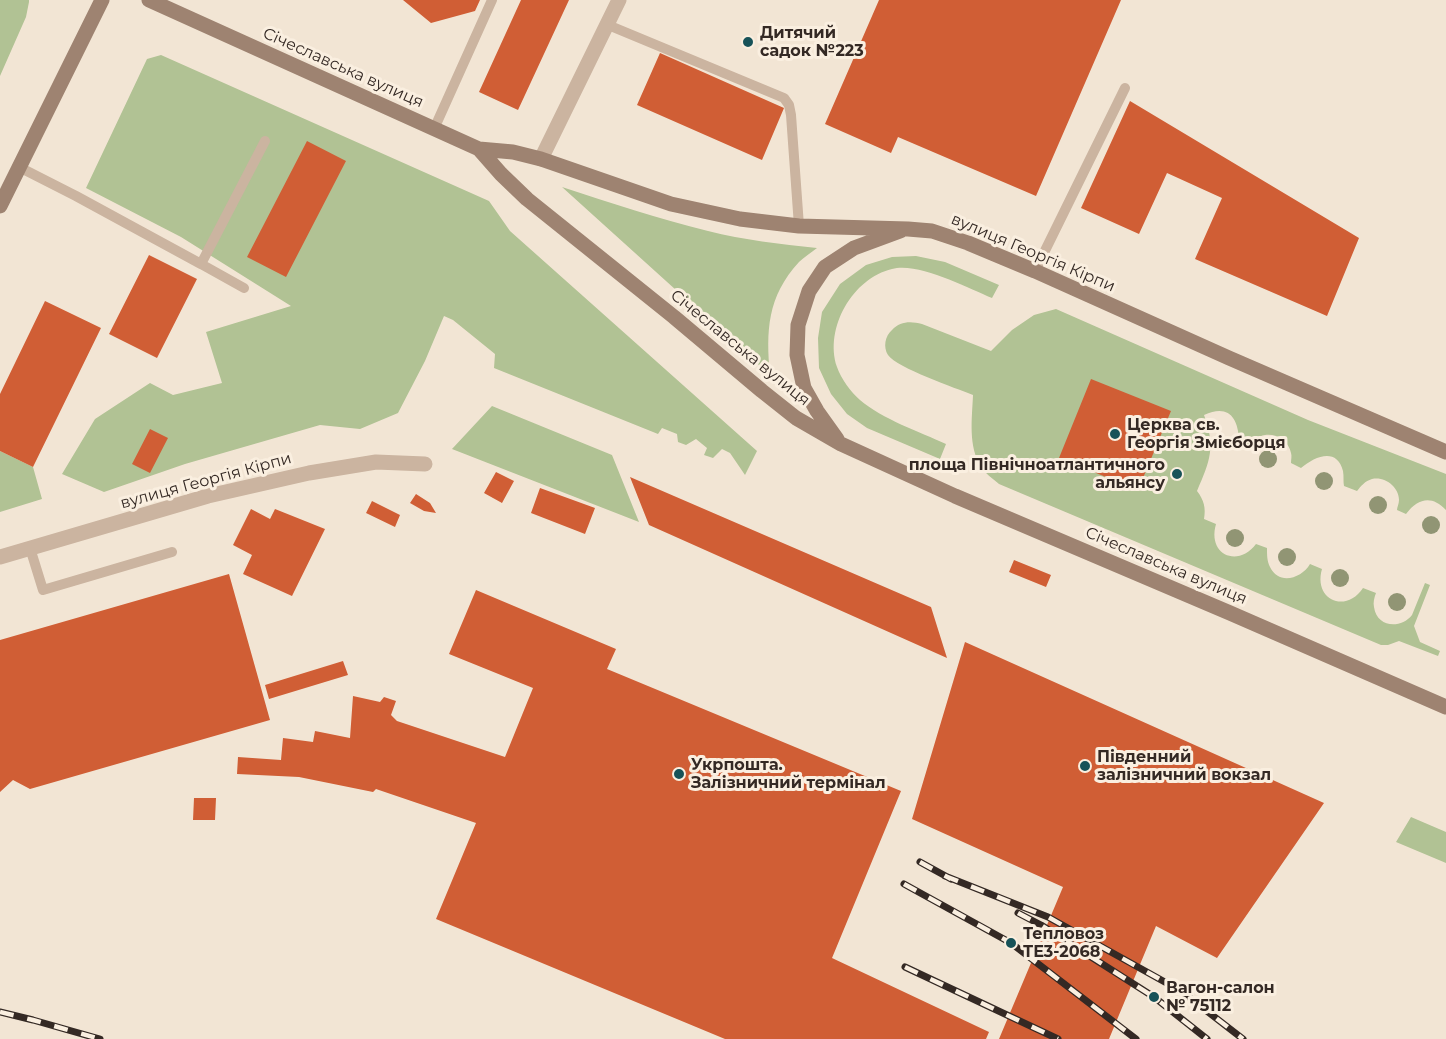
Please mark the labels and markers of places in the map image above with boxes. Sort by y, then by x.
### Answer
place label: Дитячий садок №223 [760,23,864,61]
marker: Дитячий садок №223 [741,35,755,49]
place label: Церква св. Георгія Змієборця [1127,415,1286,453]
marker: Церква св. Георгія Змієборця [1108,427,1122,441]
place label: площа Північноатлантичного альянсу [909,455,1165,493]
marker: площа Північноатлантичного альянсу [1170,467,1184,481]
place label: Південний залізничний вокзал [1097,747,1271,785]
place label: Укрпошта. Залізничний термінал [691,755,886,793]
marker: Південний залізничний вокзал [1078,759,1092,773]
marker: Укрпошта. Залізничний термінал [672,767,686,781]
place label: Тепловоз ТЕ3-2068 [1023,924,1104,962]
marker: Тепловоз ТЕ3-2068 [1004,936,1018,950]
place label: Вагон-салон № 75112 [1166,978,1275,1016]
marker: Вагон-салон № 75112 [1147,990,1161,1004]

